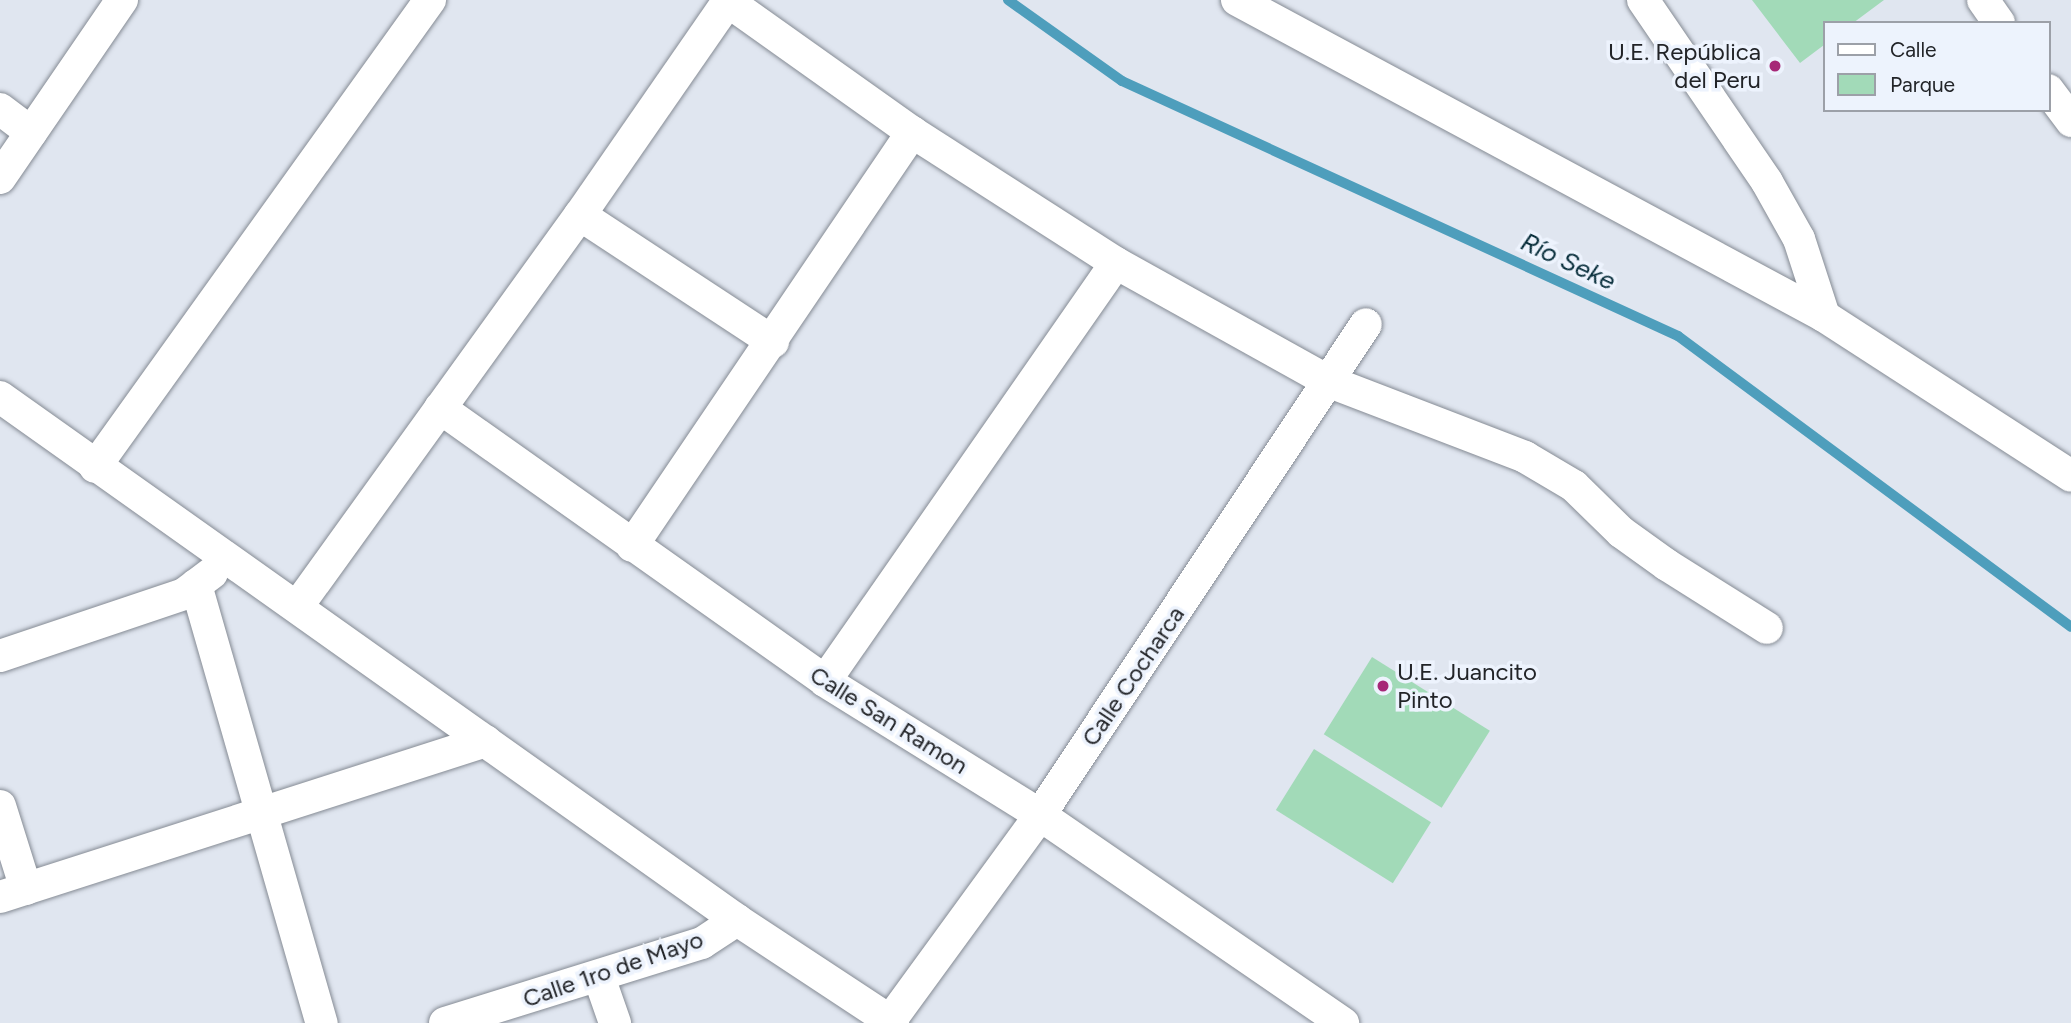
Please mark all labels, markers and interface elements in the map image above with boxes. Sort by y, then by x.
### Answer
legend [1822,21,2050,112]
text: Calle [1890,37,1937,62]
place label: U.E. República del Peru [1608,38,1761,94]
marker: U.E. República del Peru [1767,58,1783,74]
text: Parque [1890,72,1955,97]
water label: Río Seke [1516,227,1620,297]
street label: Calle Cocharca [1076,601,1190,751]
place label: U.E. Juancito Pinto [1397,658,1537,714]
street label: Calle San Ramon [805,660,973,780]
marker: U.E. Juancito Pinto [1375,678,1391,694]
street label: Calle 1ro de Mayo [519,925,707,1013]

